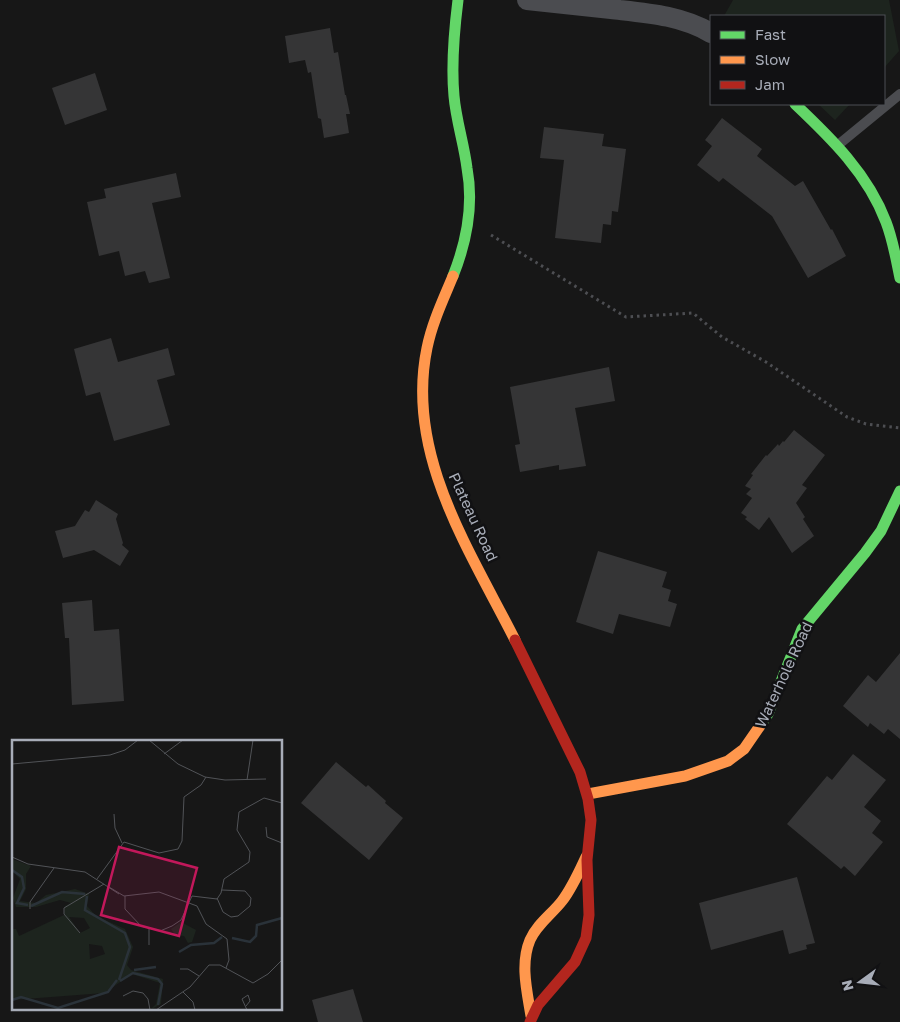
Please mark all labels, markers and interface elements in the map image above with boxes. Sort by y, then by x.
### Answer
legend [710,15,885,105]
text: Fast [755,25,786,43]
text: Slow [755,50,790,68]
text: Jam [755,75,785,93]
street label: Plateau Road [446,469,502,564]
street label: Waterhole Road [751,619,816,730]
inset map [12,740,282,1010]
north arrow [835,957,885,1007]
text: N [837,978,857,993]

